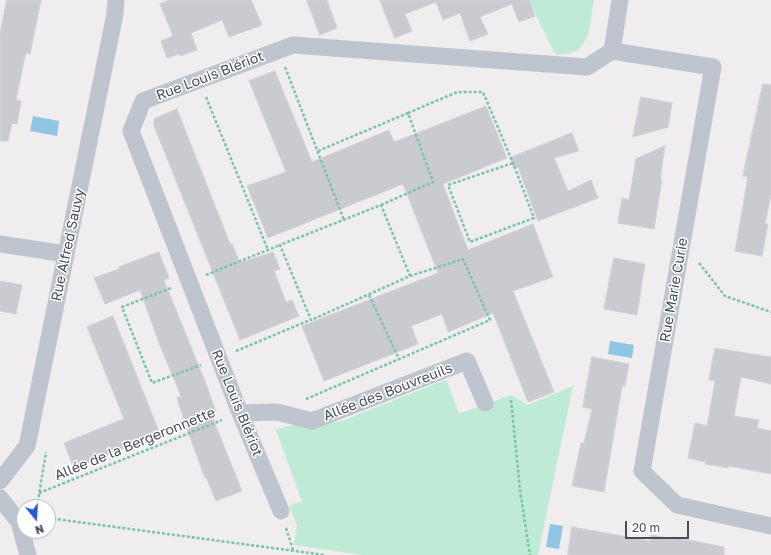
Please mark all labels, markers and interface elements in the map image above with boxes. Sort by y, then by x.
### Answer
street label: Rue Louis Blériot [154,48,266,104]
street label: Rue Alfred Sauvy [48,187,88,303]
street label: Rue Marie Curie [657,237,691,343]
street label: Rue Louis Blériot [208,347,266,459]
street label: Allée des Bouvreuils [321,360,455,424]
street label: Allée de la Bergeronnette [52,404,218,484]
north arrow [16,499,56,539]
scale bar [627,513,691,539]
text: 20 m [632,520,660,535]
text: N [34,522,46,537]

